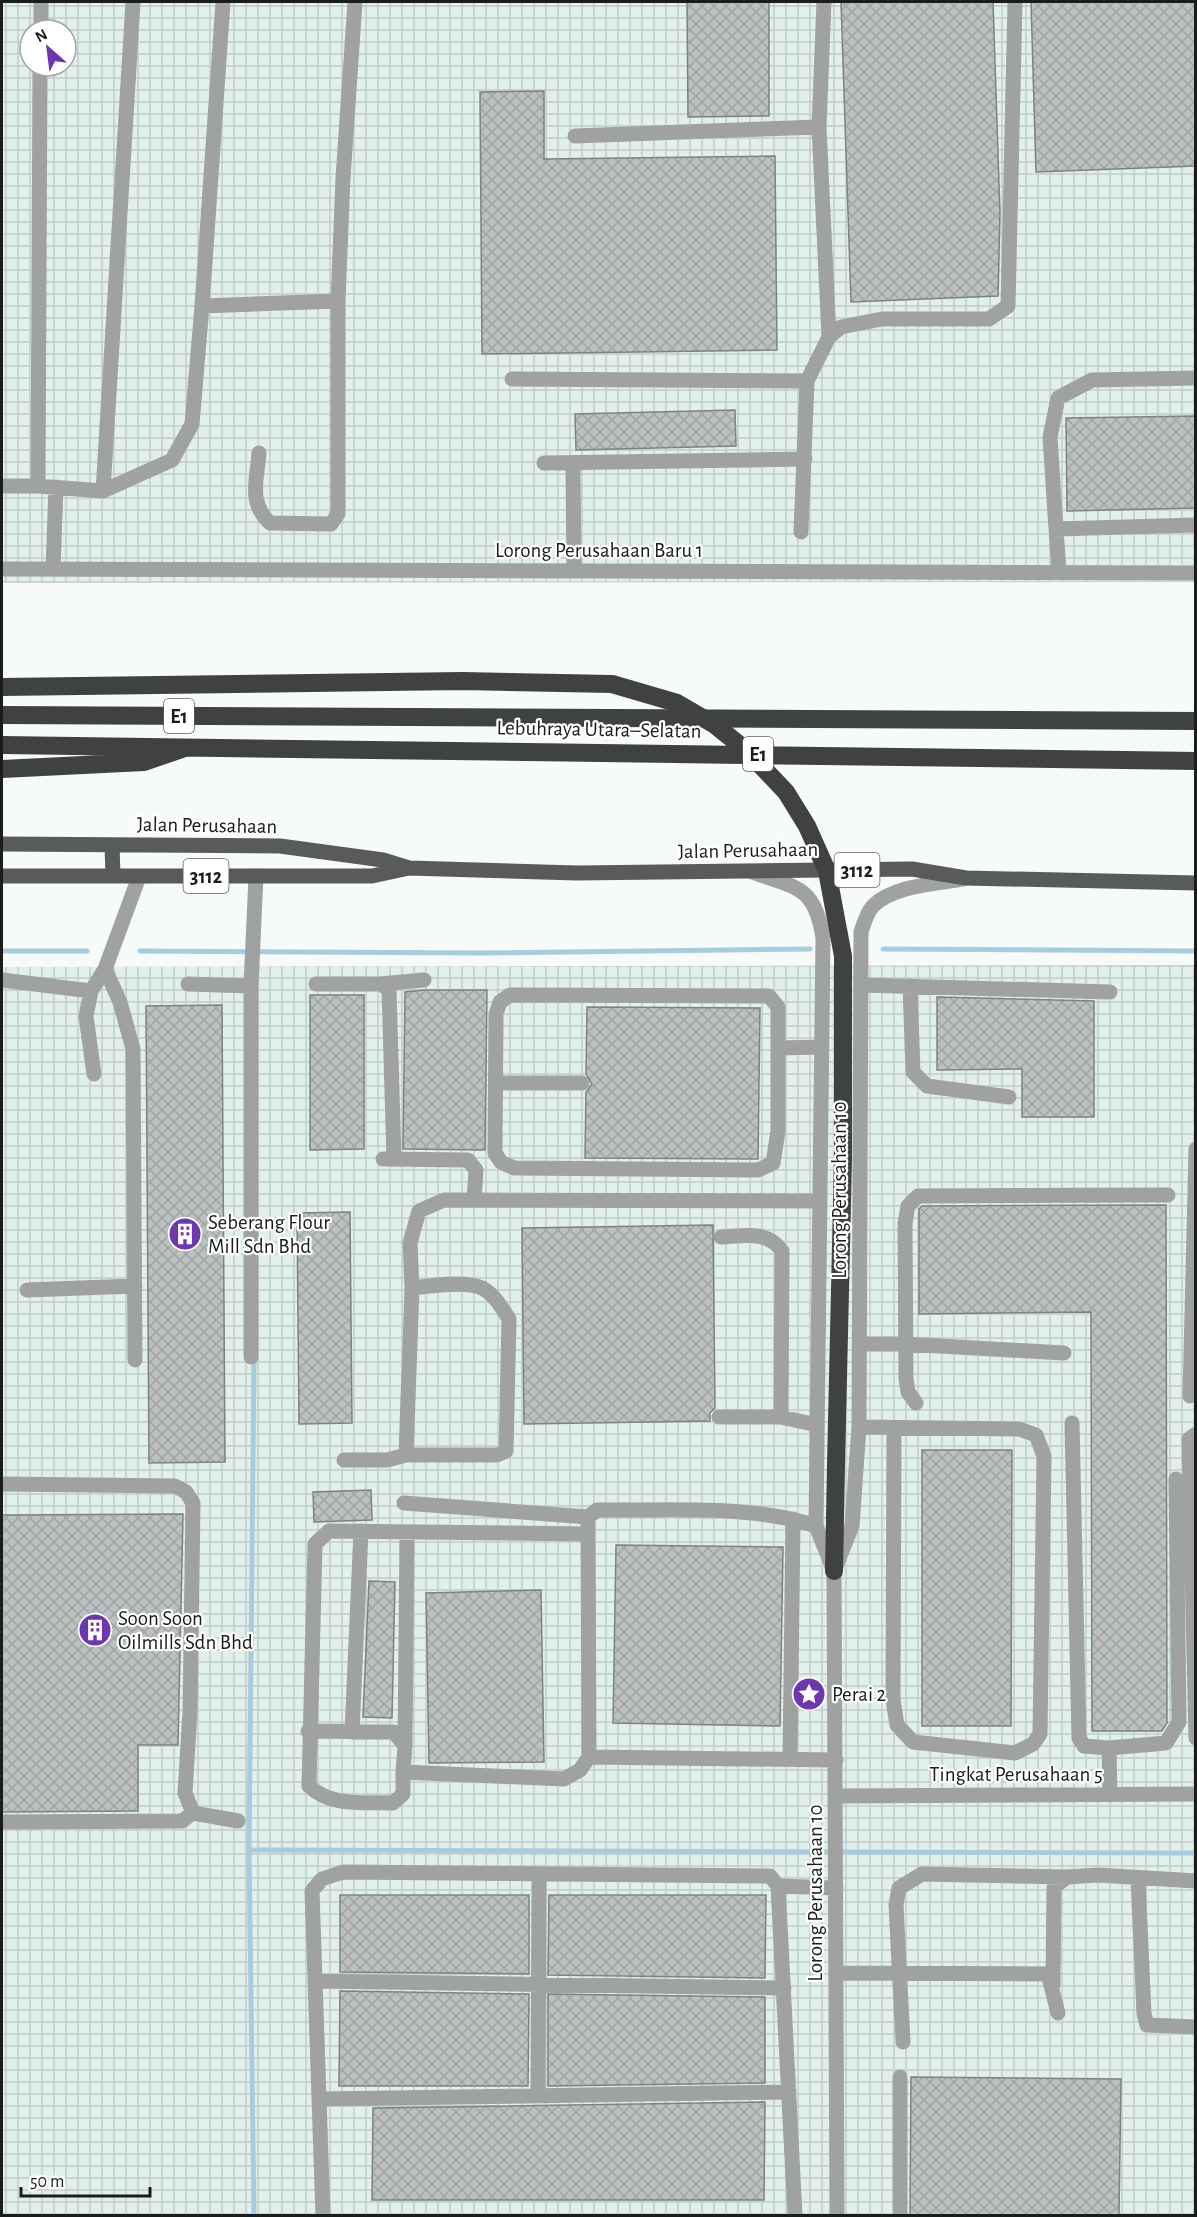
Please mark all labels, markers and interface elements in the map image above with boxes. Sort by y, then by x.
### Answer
north arrow [18,18,78,78]
text: N [33,26,50,45]
street label: Lorong Perusahaan Baru 1 [495,540,703,561]
road number: E1 [164,699,194,733]
street label: Lebuhraya Utara–Selatan [496,717,702,742]
road number: E1 [743,737,773,771]
street label: Jalan Perusahaan [137,814,277,837]
street label: Jalan Perusahaan [678,839,818,862]
road number: 3112 [834,853,880,887]
road number: 3112 [184,859,228,893]
street label: Lorong Perusahaan 10 [829,1101,850,1279]
place label: Seberang Flour Mill Sdn Bhd [208,1212,330,1257]
building icon: Seberang Flour Mill Sdn Bhd [167,1216,203,1252]
place label: Soon Soon Oilmills Sdn Bhd [118,1608,253,1653]
building icon: Soon Soon Oilmills Sdn Bhd [77,1612,113,1648]
place icon: Perai 2 [791,1676,827,1712]
place label: Perai 2 [832,1684,886,1705]
street label: Tingkat Perusahaan 5 [929,1764,1103,1785]
street label: Lorong Perusahaan 10 [805,1804,826,1982]
scale bar [21,2160,150,2198]
text: 50 m [30,2173,64,2191]

